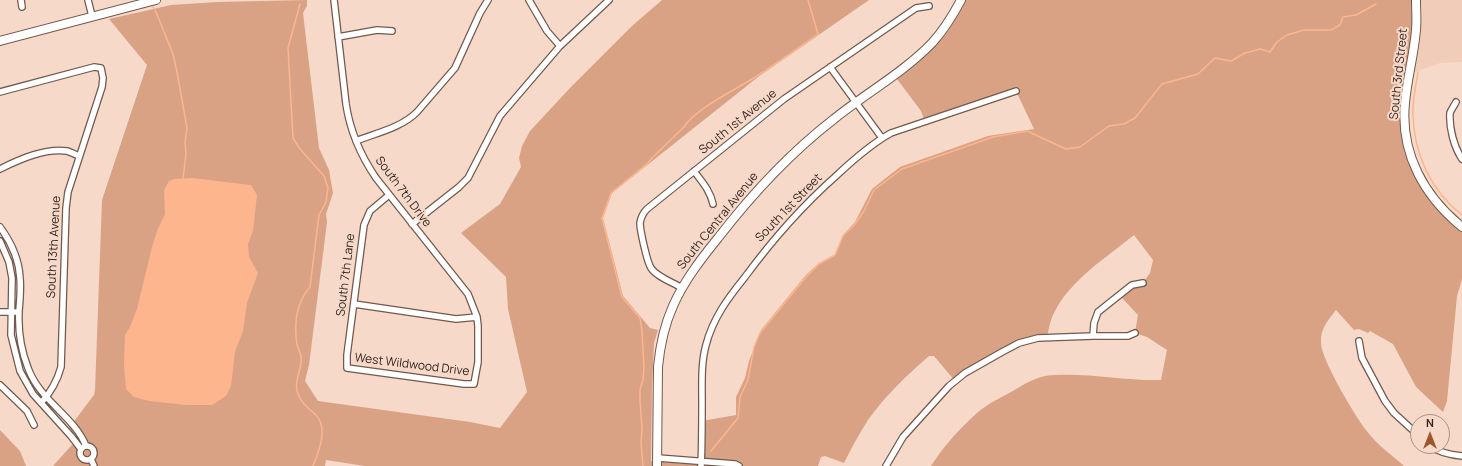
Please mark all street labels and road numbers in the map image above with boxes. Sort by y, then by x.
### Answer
street label: South 3rd Street [1387,28,1411,120]
street label: South 1st Avenue [696,86,780,158]
street label: South 7th Drive [372,154,434,230]
street label: South Central Avenue [675,170,761,272]
street label: South 1st Street [753,171,825,245]
street label: South 13th Avenue [44,195,64,299]
street label: South 7th Lane [334,233,358,317]
street label: West Wildwood Drive [354,351,470,379]

